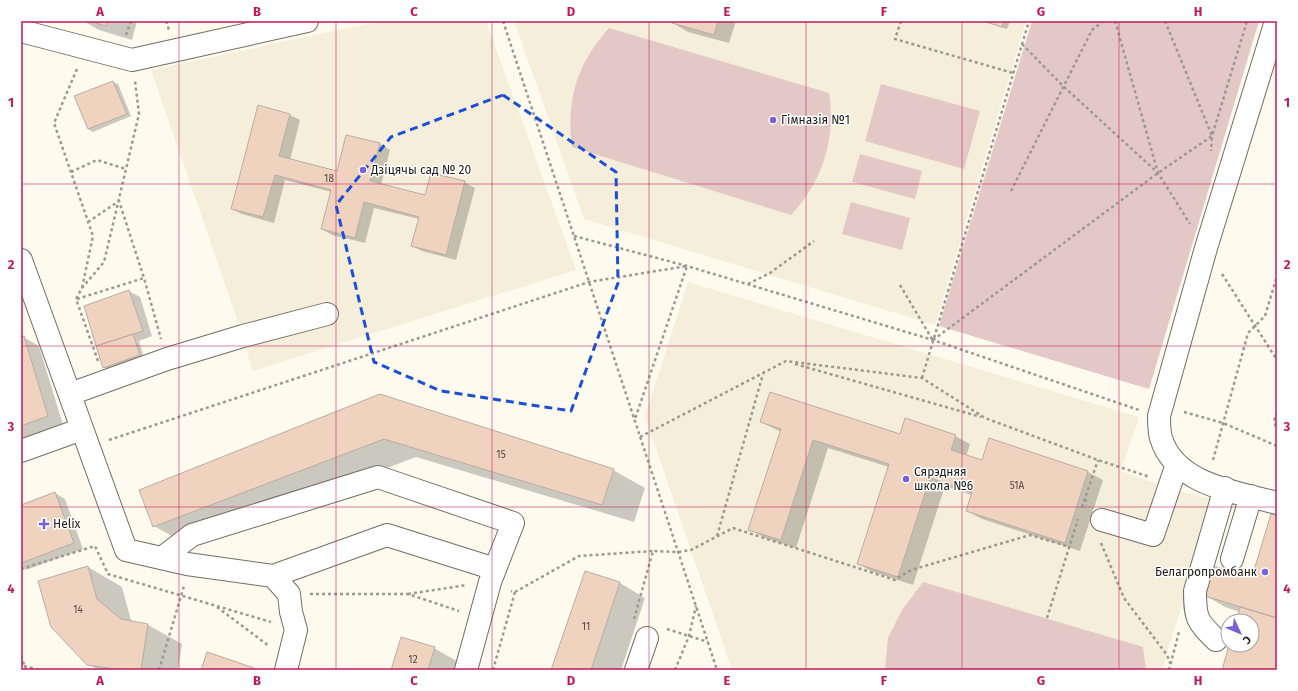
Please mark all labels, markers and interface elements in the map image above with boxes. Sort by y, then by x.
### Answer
text: A [95,4,104,19]
text: B [253,4,261,19]
text: C [410,4,418,19]
text: D [567,4,576,19]
text: E [724,4,731,19]
text: F [881,4,888,19]
text: G [1037,4,1045,19]
text: H [1194,4,1202,19]
text: 1 [8,95,14,110]
text: 1 [1284,95,1290,110]
place label: Гімназія №1 [781,113,850,127]
marker: Гімназія №1 [768,115,778,125]
place label: Дзіцячы сад № 20 [370,163,472,177]
marker: Дзіцячы сад № 20 [358,165,368,175]
house number: 18 [324,173,334,185]
text: 2 [8,257,15,272]
text: 2 [1284,257,1291,272]
text: 3 [7,419,15,434]
text: 3 [1283,419,1291,434]
house number: 15 [496,449,506,461]
place label: Сярэдняя школа №6 [914,465,973,493]
marker: Сярэдняя школа №6 [901,474,911,484]
house number: 51А [1010,480,1025,492]
place label: Helix [53,517,81,531]
marker: Helix [38,518,50,530]
place label: Белагропромбанк [1155,565,1258,579]
marker: Белагропромбанк [1260,567,1270,577]
text: 4 [7,581,15,596]
text: 4 [1283,581,1291,596]
house number: 14 [73,604,84,616]
north arrow [1220,613,1260,653]
house number: 11 [582,621,590,633]
text: С [1239,633,1254,647]
house number: 12 [408,654,418,666]
text: A [95,673,104,688]
text: B [253,673,261,688]
text: C [410,673,418,688]
text: D [567,673,576,688]
text: E [724,673,731,688]
text: F [881,673,888,688]
text: G [1037,673,1045,688]
text: H [1194,673,1202,688]

